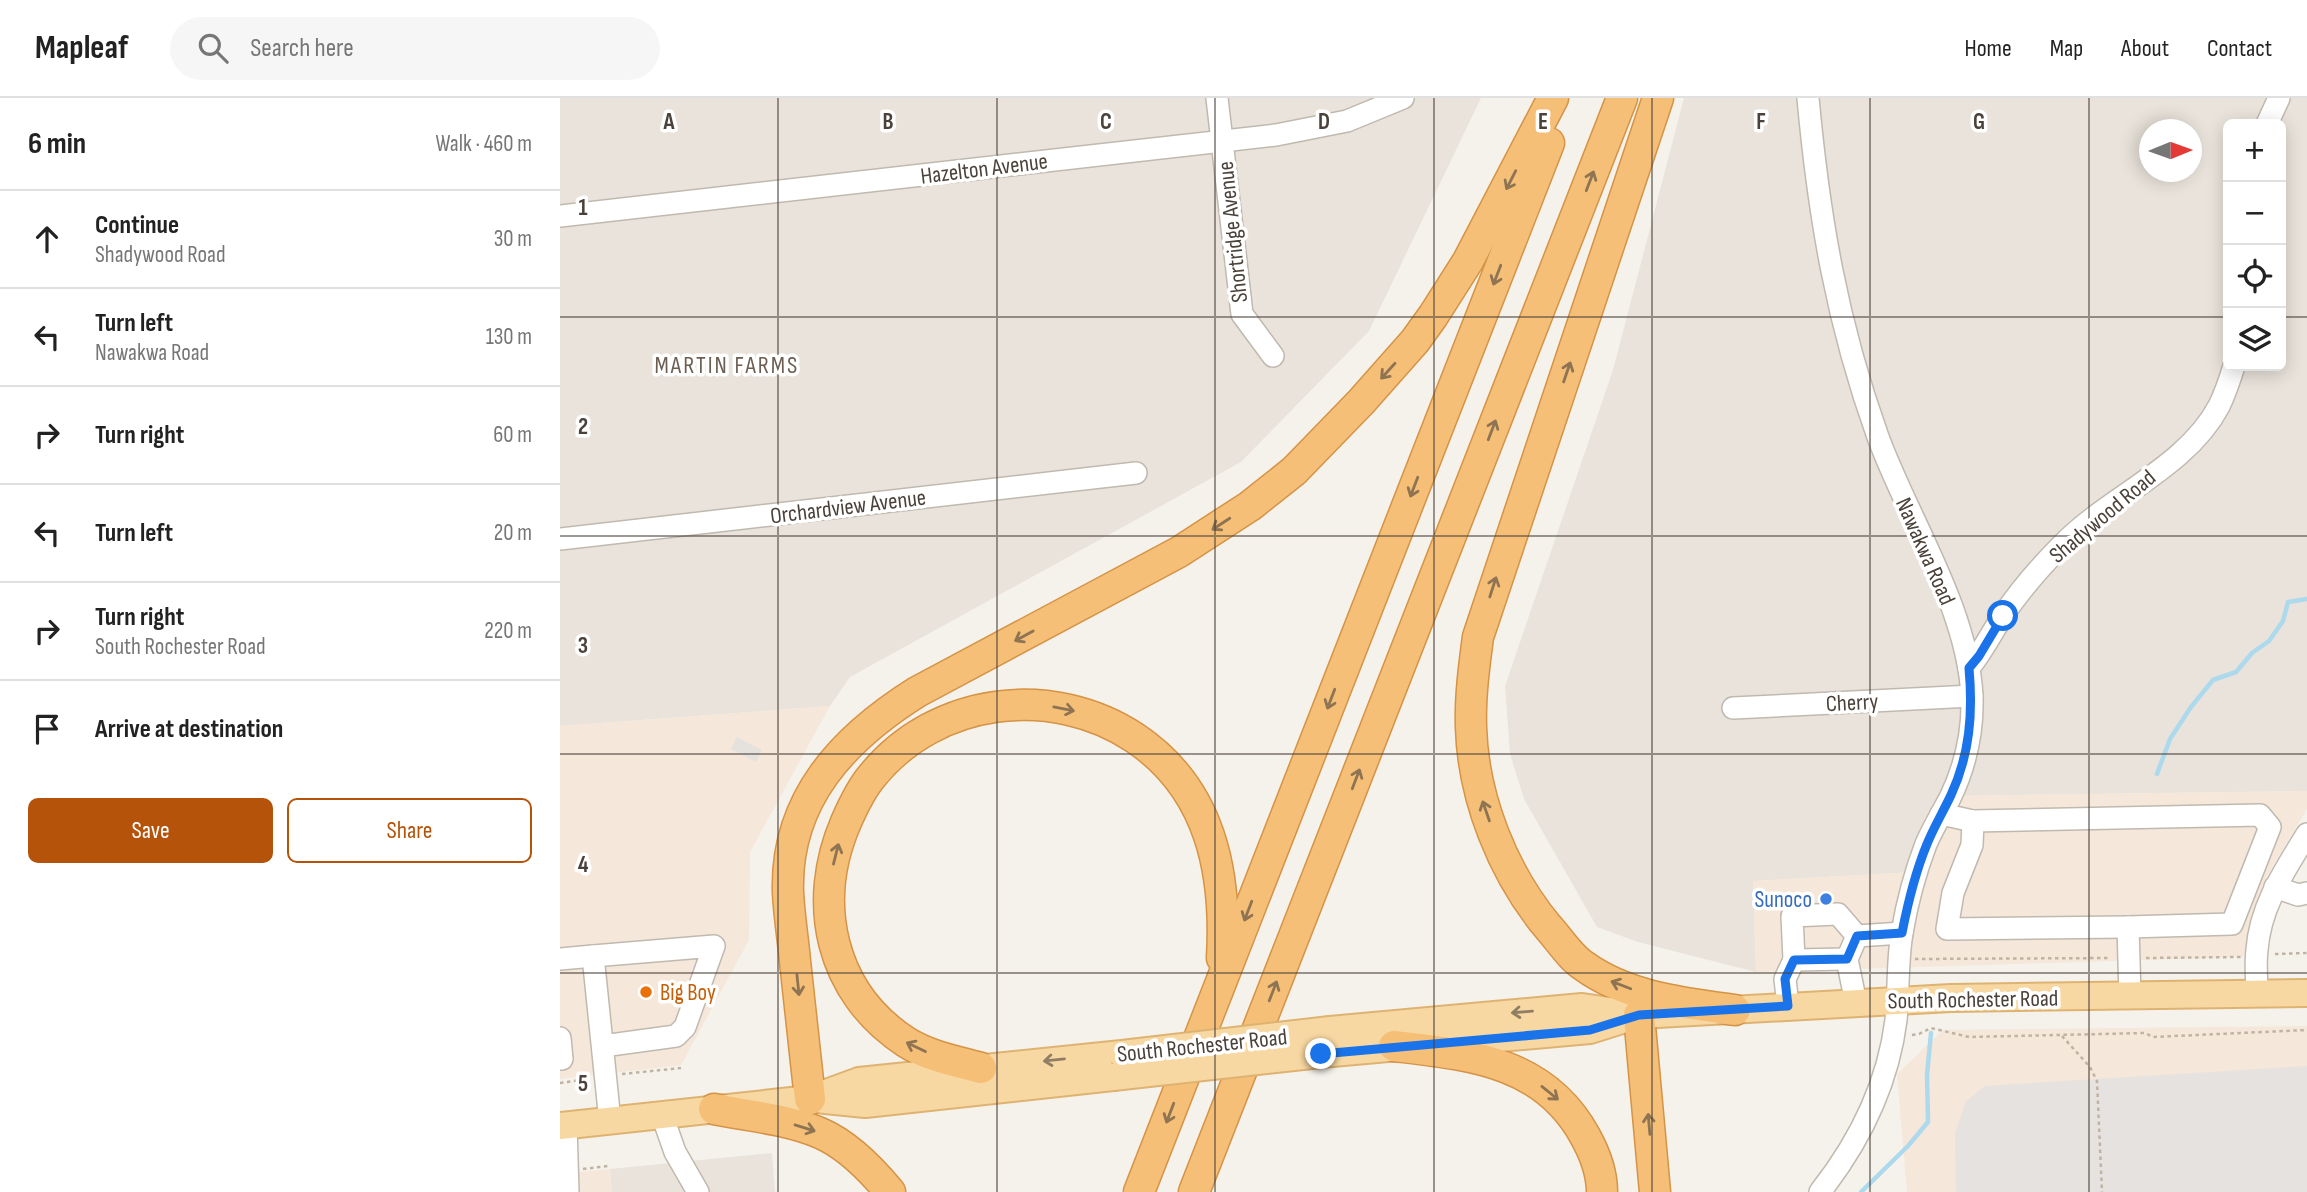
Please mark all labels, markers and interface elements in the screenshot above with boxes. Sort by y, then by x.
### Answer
search box [170,17,660,80]
text: Mapleaf [35,28,128,68]
icon: search [194,29,232,67]
text: Search here [250,33,354,64]
text: Home [1964,34,2012,63]
text: Map [2050,34,2083,63]
text: About [2121,34,2169,63]
text: Contact [2207,34,2272,63]
text: A [663,108,676,136]
text: B [883,108,894,136]
text: C [1100,108,1112,136]
text: D [1318,108,1330,136]
text: E [1538,108,1548,136]
text: F [1756,108,1766,136]
text: G [1973,108,1985,136]
north arrow [2139,119,2202,182]
map controls [2223,119,2286,371]
button: + [2223,119,2286,182]
text: 6 min [28,126,86,162]
text: Walk · 460 m [435,130,532,158]
street label: Hazelton Avenue [919,147,1049,191]
street label: Shortridge Avenue [1212,160,1254,304]
one-way arrow [1503,169,1517,190]
one-way arrow [1584,171,1597,192]
button: − [2223,182,2286,245]
text: 1 [578,194,588,222]
text: Continue [95,210,179,241]
icon: ahead [28,220,66,258]
text: 30 m [494,225,532,253]
text: Shadywood Road [95,241,226,269]
button: locate [2223,245,2286,308]
one-way arrow [1489,264,1502,286]
text: Turn left [95,308,173,339]
button: layers [2223,308,2286,371]
icon: left [28,318,66,356]
text: 130 m [486,323,532,351]
text: Nawakwa Road [95,339,209,367]
district label: MARTIN FARMS [655,351,799,380]
one-way arrow [1561,361,1574,383]
one-way arrow [1380,362,1397,379]
text: 2 [578,413,588,441]
icon: right [28,416,66,454]
text: Turn right [95,420,184,451]
one-way arrow [1487,420,1500,441]
text: 60 m [493,421,532,449]
street label: Shadywood Road [2044,464,2162,569]
one-way arrow [1406,476,1419,498]
street label: Orchardview Avenue [769,484,927,530]
street label: Nawakwa Road [1889,494,1961,609]
icon: left [28,514,66,552]
one-way arrow [1212,517,1232,531]
text: Turn left [95,518,173,549]
text: 20 m [494,519,532,547]
one-way arrow [1488,577,1501,599]
route start [1987,600,2018,631]
text: Turn right [95,602,184,633]
icon: right [28,612,66,650]
text: 220 m [484,617,532,645]
one-way arrow [1014,629,1034,643]
text: 3 [578,632,588,660]
text: South Rochester Road [95,633,266,661]
one-way arrow [1324,688,1337,710]
street label: Cherry [1825,688,1879,718]
one-way arrow [1052,702,1075,716]
icon: arrive [28,710,66,748]
text: Arrive at destination [95,714,283,745]
one-way arrow [1350,768,1363,790]
button: Save [28,798,273,863]
button: Share [287,798,532,863]
one-way arrow [1479,800,1491,822]
one-way arrow [830,843,843,865]
text: 4 [578,851,589,879]
place label: Sunoco [1755,886,1812,914]
marker: Sunoco [1818,891,1834,907]
one-way arrow [1241,900,1254,922]
one-way arrow [791,973,804,995]
one-way arrow [1610,978,1632,990]
place label: Big Boy [660,979,716,1007]
one-way arrow [1267,980,1280,1002]
marker: Big Boy [638,984,654,1000]
street label: South Rochester Road [1887,985,2059,1015]
one-way arrow [1512,1006,1534,1019]
street label: South Rochester Road [1116,1023,1288,1069]
route end [1305,1038,1336,1069]
one-way arrow [906,1039,927,1053]
one-way arrow [1043,1054,1066,1067]
text: 5 [578,1070,588,1098]
one-way arrow [1541,1086,1559,1101]
one-way arrow [1162,1101,1175,1123]
one-way arrow [1642,1113,1655,1136]
one-way arrow [793,1123,815,1136]

